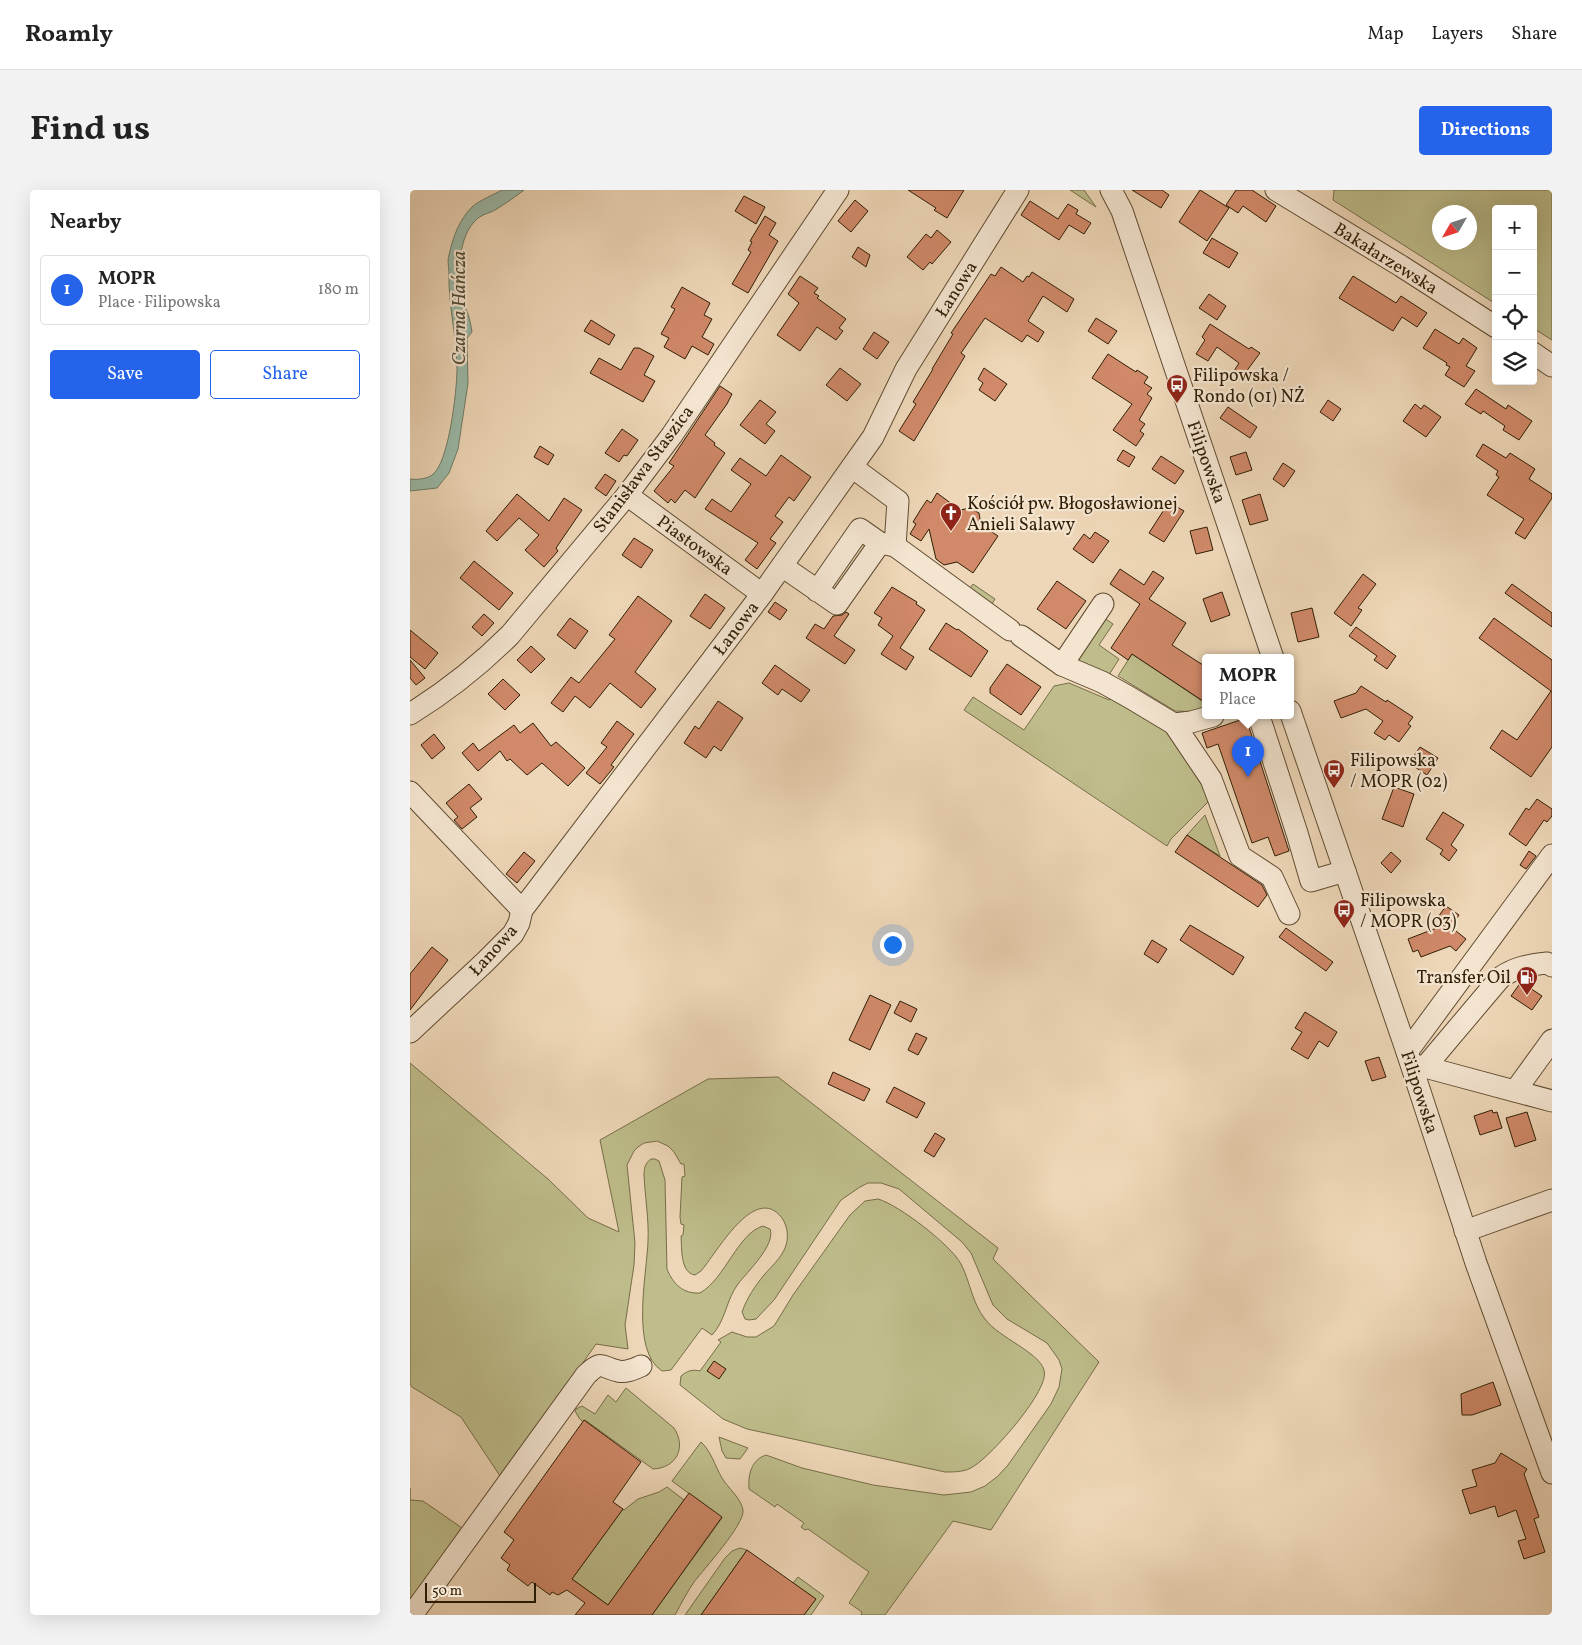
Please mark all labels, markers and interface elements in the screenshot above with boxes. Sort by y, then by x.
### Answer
text: Roamly [25,18,113,52]
text: Map [1367,22,1403,47]
text: Layers [1431,22,1483,47]
text: Share [1511,22,1557,47]
text: Find us [30,106,150,154]
button: Directions [1419,106,1552,155]
north arrow [1432,205,1477,250]
map controls [1492,205,1537,385]
button: + [1492,205,1537,250]
text: Nearby [50,208,121,237]
street label: Bakałarzewska [1328,217,1442,301]
button: − [1492,250,1537,295]
water label: Czarna Hańcza [447,251,473,365]
street label: Łanowa [930,257,984,323]
text: MOPR [98,266,156,292]
text: 1 [64,279,70,301]
text: 180 m [318,279,359,301]
text: Place · Filipowska [98,292,221,314]
button: locate [1492,295,1537,340]
button: layers [1492,340,1537,385]
button: Save [50,350,200,399]
button: Share [210,350,360,399]
place label: Filipowska / Rondo (01) NŻ [1193,364,1305,410]
bus stop icon: Filipowska / Rondo (01) NŻ [1165,373,1189,404]
street label: Stanisława Staszica [588,401,700,539]
street label: Filipowska [1180,418,1231,507]
place label: Kościół pw. Błogosławionej Anieli Salawy [967,492,1178,538]
church icon: Kościół pw. Błogosławionej Anieli Salawy [939,501,963,532]
street label: Piastowska [651,510,737,582]
street label: Łanowa [709,597,766,661]
popup [1202,654,1294,719]
text: MOPR [1219,663,1277,689]
text: Place [1219,689,1256,711]
pin: 1 [1232,736,1264,777]
place label: Filipowska / MOPR (02) [1350,749,1447,795]
bus stop icon: Filipowska / MOPR (02) [1322,758,1346,789]
place label: Filipowska / MOPR (03) [1360,889,1457,935]
bus stop icon: Filipowska / MOPR (03) [1332,898,1356,929]
street label: Łanowa [464,920,524,982]
your location [880,932,906,958]
fuel station icon: Transfer Oil [1515,965,1539,996]
place label: Transfer Oil [1416,966,1511,991]
street label: Filipowska [1393,1048,1444,1137]
scale bar [425,1580,536,1603]
text: 50 m [432,1582,462,1601]

